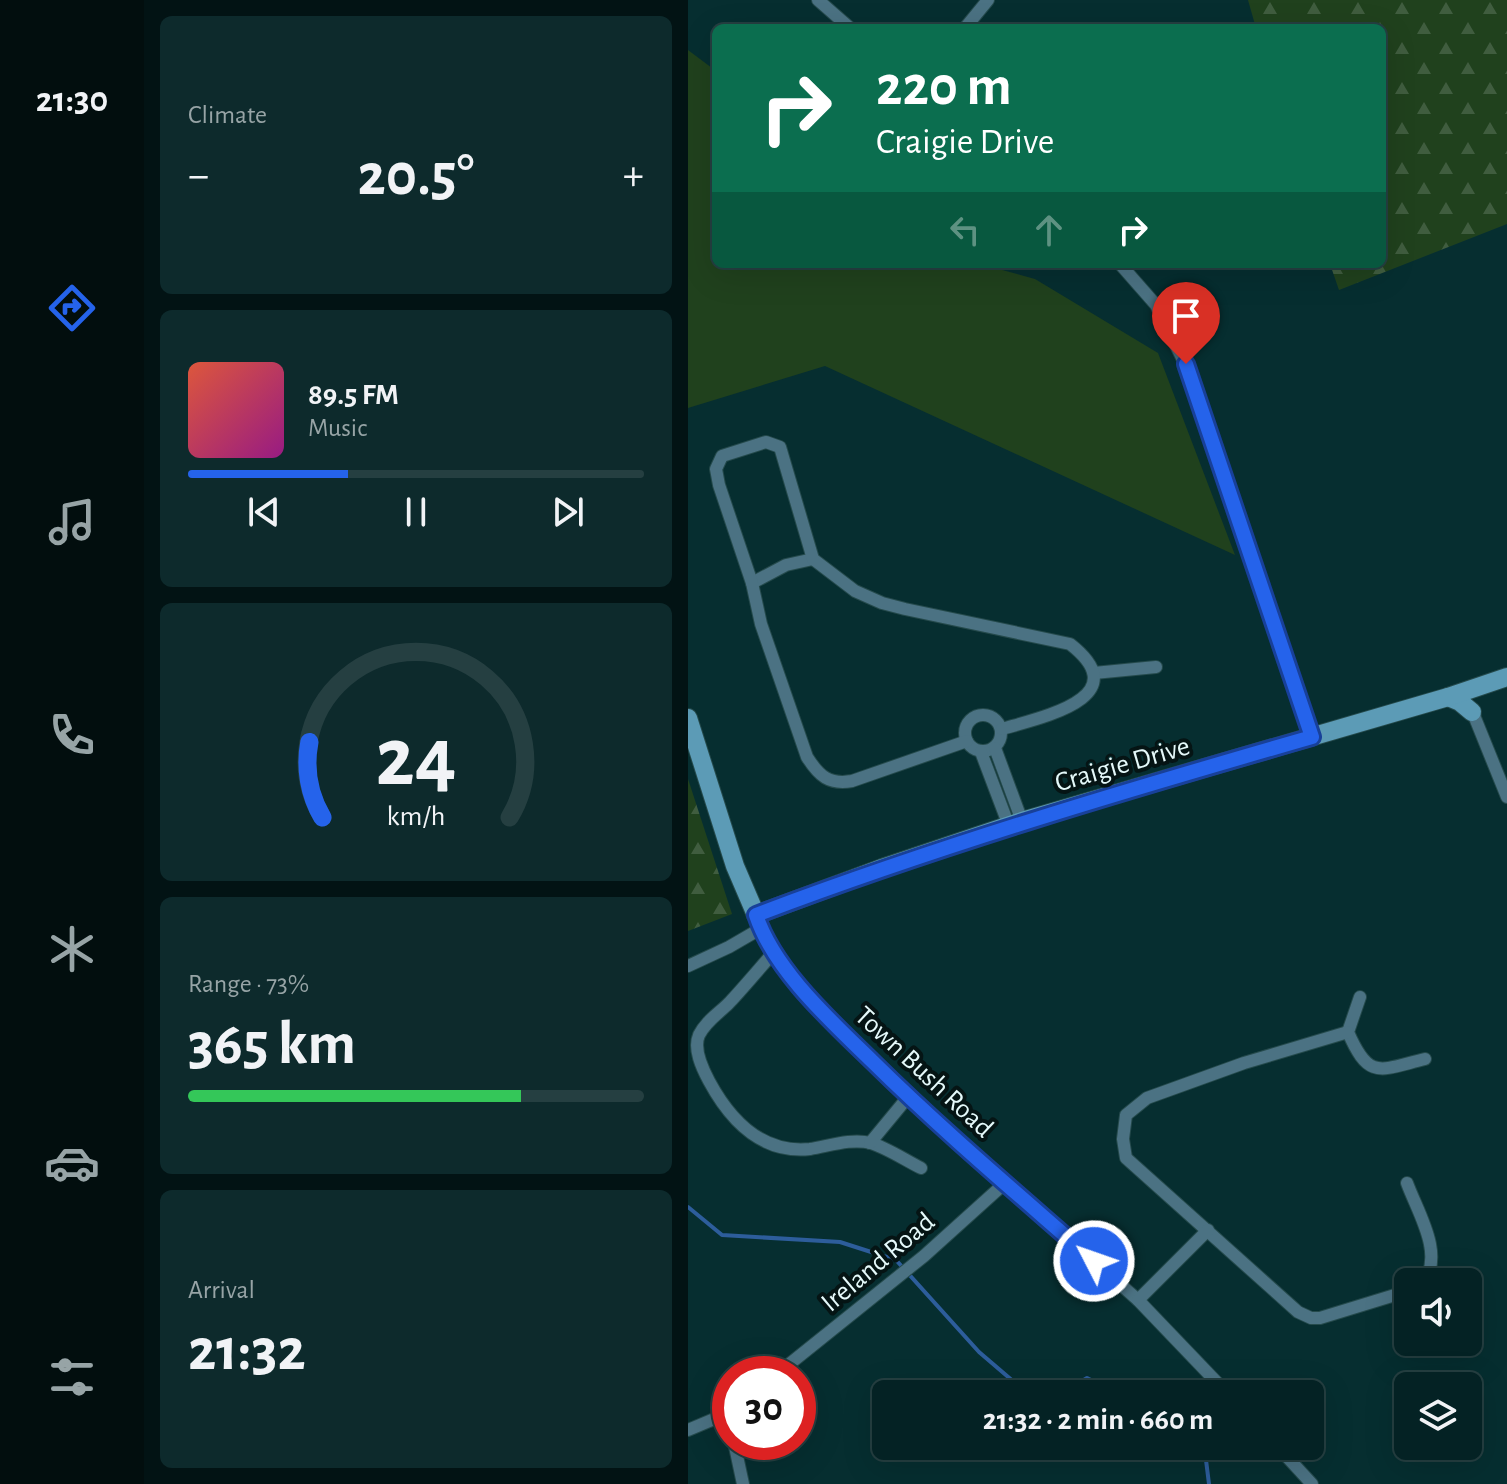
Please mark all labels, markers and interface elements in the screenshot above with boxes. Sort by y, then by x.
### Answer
icon: right [744,56,848,160]
text: 220 m [876,59,1012,115]
text: 21:30 [36,82,108,118]
text: Climate [188,102,267,128]
text: Craigie Drive [876,124,1054,160]
text: 20.5° [358,146,474,206]
text: − [188,154,209,198]
text: + [623,154,644,198]
icon: left [943,208,987,252]
icon: ahead [1027,208,1071,252]
icon: right [1111,208,1155,252]
icon: directions [44,280,100,336]
pin [1152,282,1220,364]
icon: arrive [1164,294,1208,338]
text: 89.5 FM [308,380,399,410]
text: Music [308,415,367,441]
icon: previous [242,490,286,534]
icon: pause [394,490,438,534]
icon: next [546,490,590,534]
icon: music [44,494,100,550]
icon: phone [44,707,100,763]
text: 24 [375,717,457,801]
street label: Craigie Drive [1052,732,1193,797]
text: km/h [387,802,445,831]
icon: climate [44,921,100,977]
text: Range · 73% [188,971,309,997]
street label: Town Bush Road [849,1002,998,1143]
text: 365 km [188,1015,356,1075]
icon: car [44,1135,100,1191]
street label: Ireland Road [816,1207,940,1318]
position arrow [1052,1219,1136,1303]
map controls [1394,1268,1482,1460]
button: sound [1394,1268,1482,1356]
text: Arrival [188,1277,255,1303]
text: 21:32 [188,1321,306,1381]
icon: filters [44,1349,100,1405]
speed limit sign: 30 [712,1356,816,1460]
button: layers [1394,1372,1482,1460]
text: 21:32 · 2 min · 660 m [983,1405,1213,1435]

